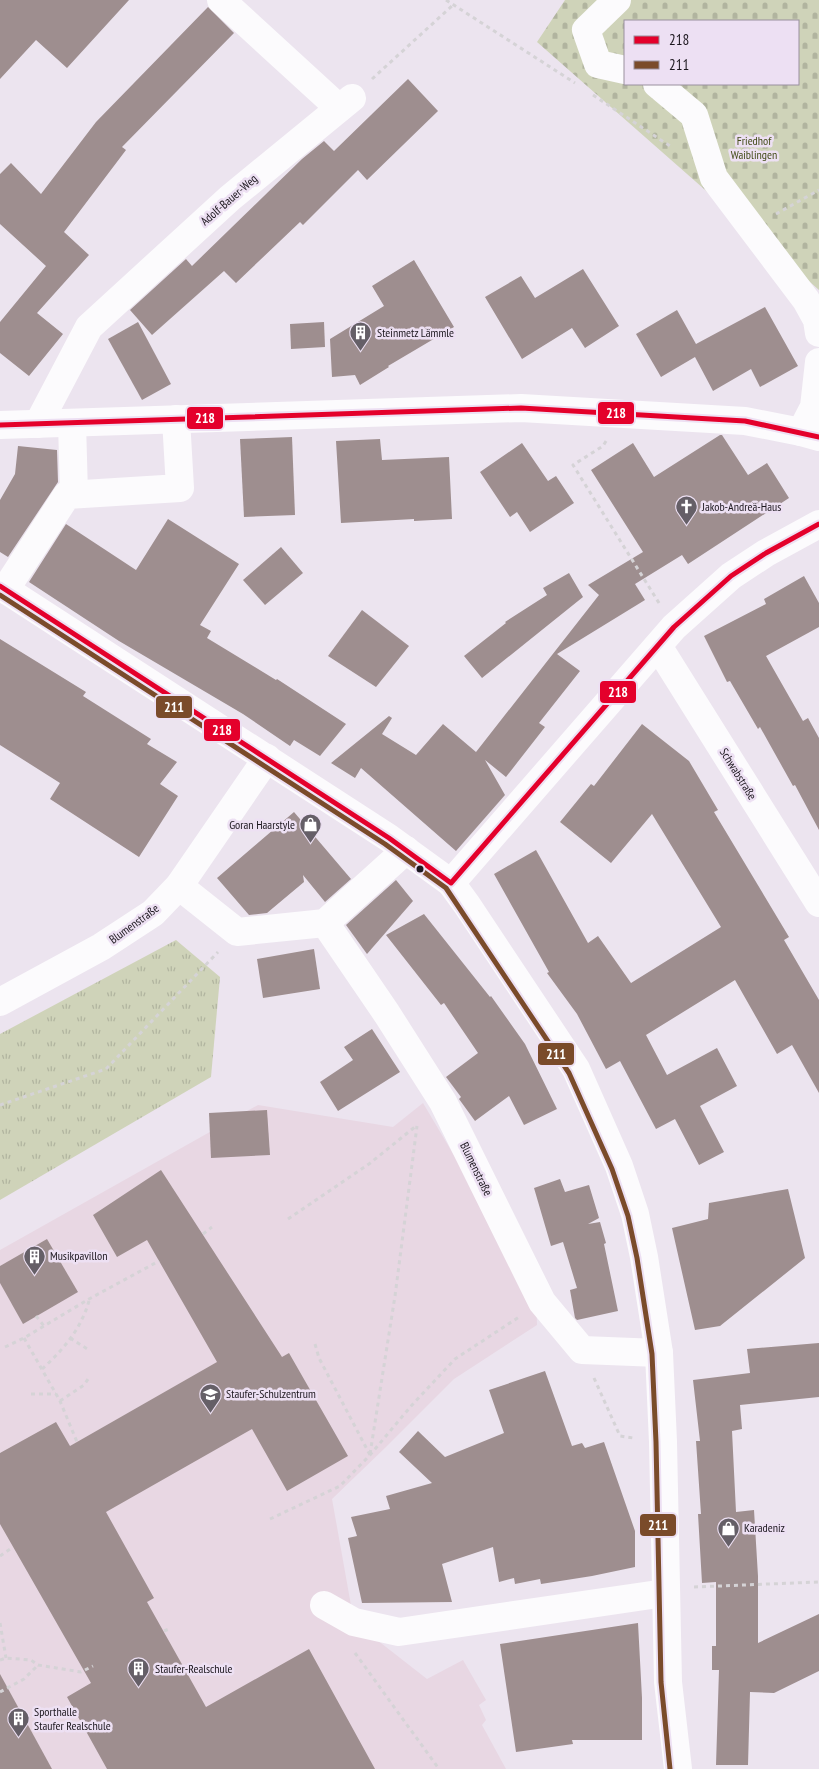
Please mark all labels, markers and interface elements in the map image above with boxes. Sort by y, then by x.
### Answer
legend [624,20,799,85]
text: 218 [669,30,689,49]
text: 211 [669,55,689,74]
park label: Friedhof Waiblingen [731,133,777,162]
street label: Adolf-Bauer-Weg [197,171,260,228]
building icon: Steinmetz Lämmle [349,321,373,352]
place label: Steinmetz Lämmle [377,325,454,340]
line badge: 218 [597,401,635,425]
text: 218 [606,404,626,422]
line badge: 218 [186,406,224,430]
text: 218 [195,409,215,427]
church icon: Jakob-Andreä-Haus [674,495,698,526]
place label: Jakob-Andreä-Haus [701,499,781,514]
line badge: 218 [599,680,637,704]
text: 218 [608,683,628,701]
line badge: 211 [155,695,193,719]
text: 211 [164,698,184,716]
line badge: 218 [203,718,241,742]
text: 218 [212,721,232,739]
street label: Schwabstraße [717,745,760,802]
shop icon: Goran Haarstyle [299,813,323,844]
place label: Goran Haarstyle [229,817,295,832]
unlabelled marker [415,864,425,874]
street label: Blumenstraße [106,900,162,947]
line badge: 211 [537,1042,575,1066]
text: 211 [546,1045,566,1063]
street label: Blumenstraße [457,1139,496,1198]
building icon: Musikpavillon [22,1244,46,1275]
place label: Musikpavillon [50,1248,108,1263]
school or university icon: Staufer-Schulzentrum [198,1382,222,1413]
place label: Staufer-Schulzentrum [226,1386,316,1401]
line badge: 211 [639,1513,677,1537]
text: 211 [648,1516,668,1534]
shop icon: Karadeniz [716,1516,740,1547]
place label: Karadeniz [744,1520,785,1535]
building icon: Staufer-Realschule [127,1657,151,1688]
place label: Staufer-Realschule [155,1661,233,1676]
place label: Sporthalle Staufer Realschule [34,1704,111,1733]
building icon: Sporthalle Staufer Realschule [6,1707,30,1738]

